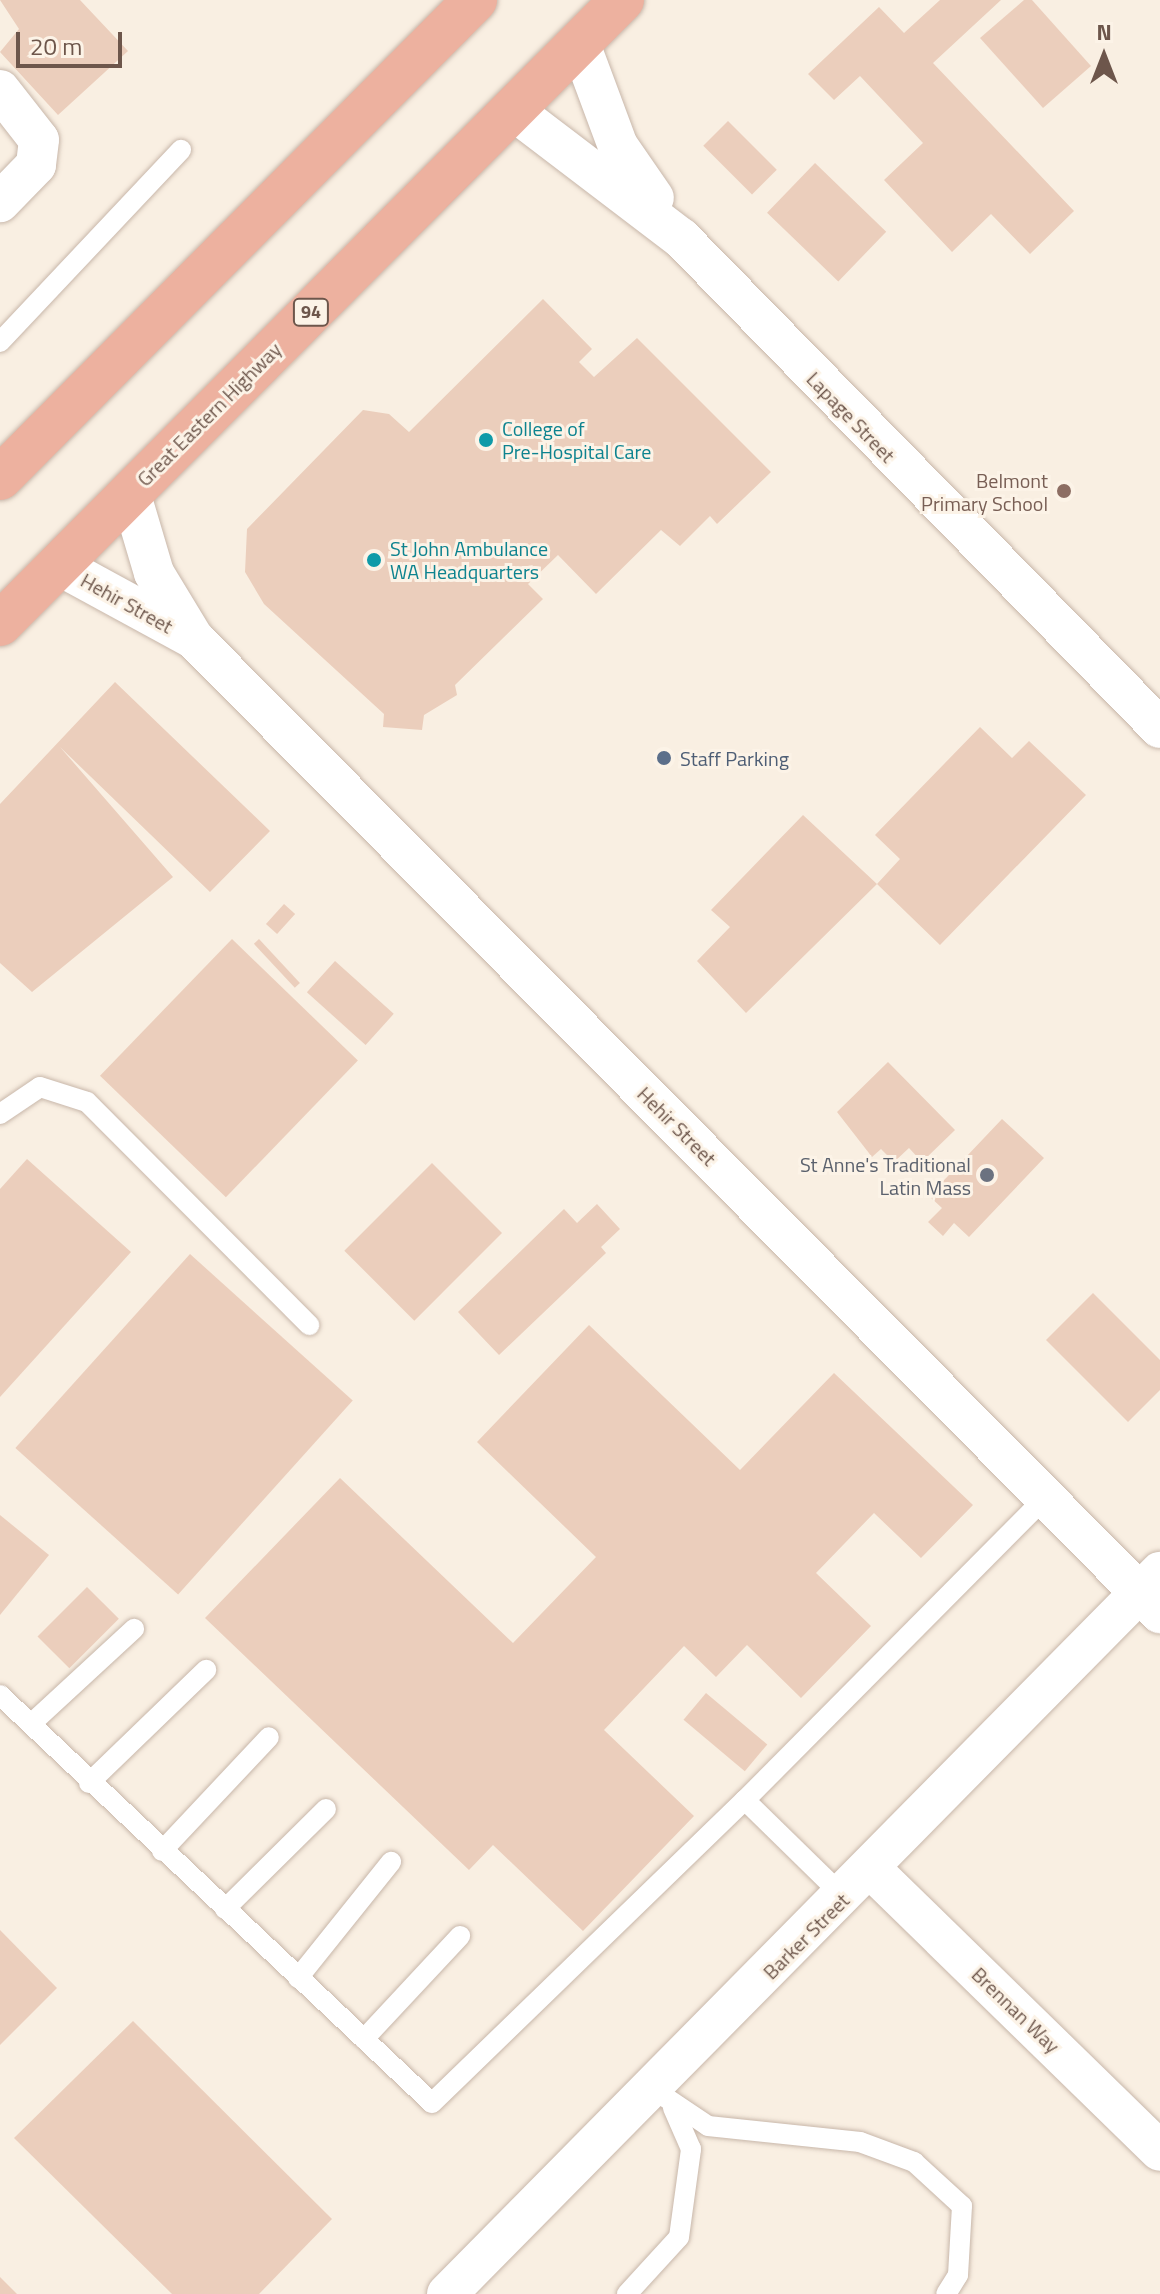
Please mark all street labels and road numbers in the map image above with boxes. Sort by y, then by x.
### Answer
road number: 94 [291,298,331,326]
street label: Great Eastern Highway [132,337,286,491]
street label: Lapage Street [802,367,900,467]
street label: Hehir Street [77,568,177,638]
street label: Hehir Street [633,1082,721,1170]
street label: Barker Street [758,1888,854,1984]
street label: Brennan Way [967,1962,1065,2058]

